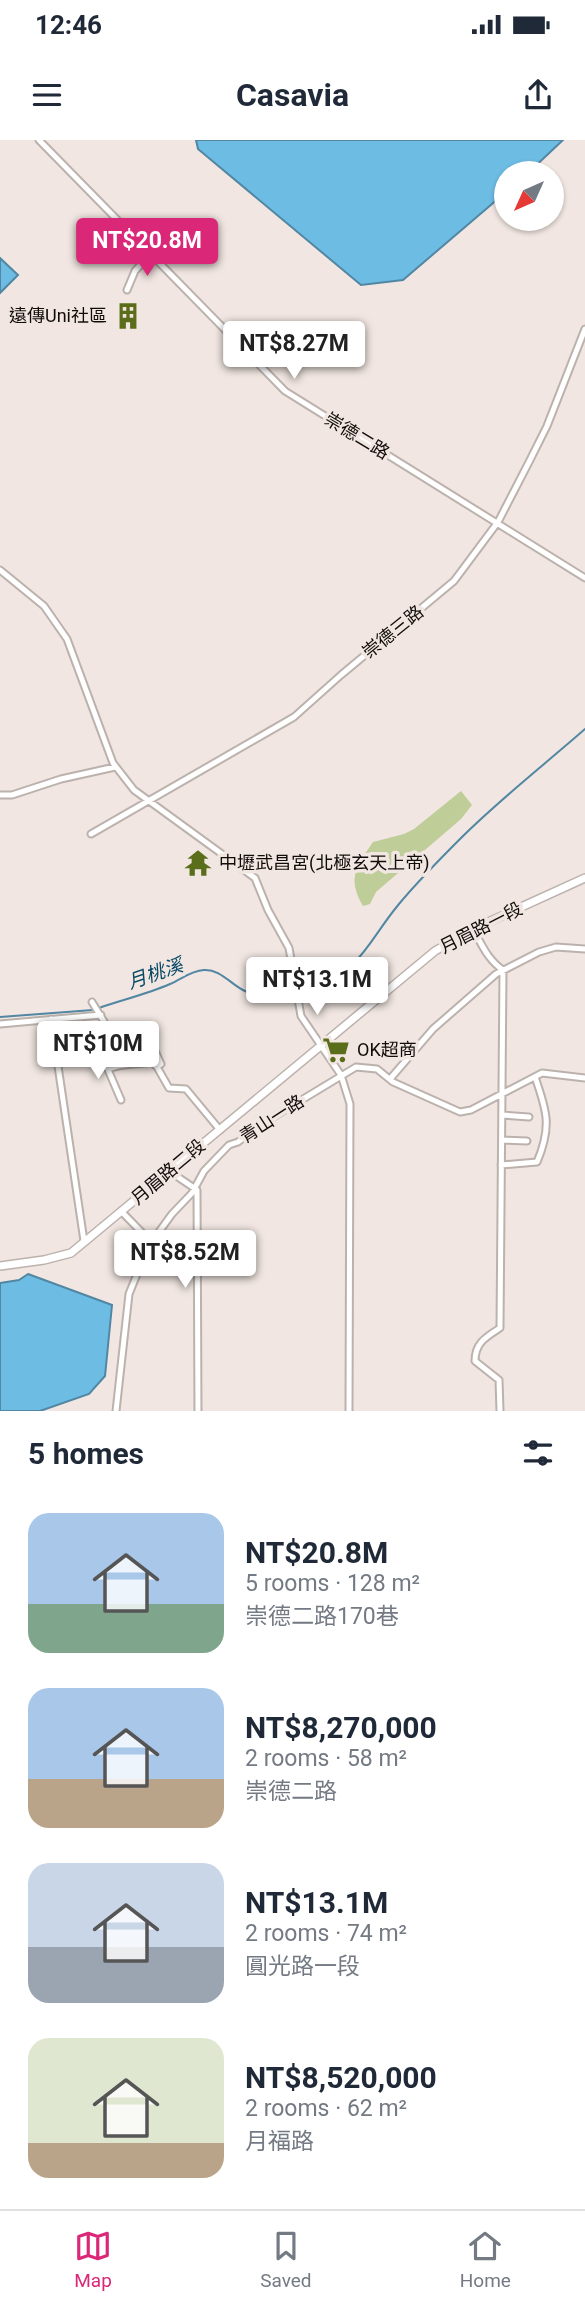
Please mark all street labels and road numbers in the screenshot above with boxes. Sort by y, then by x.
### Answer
street label: 崇德二路 [321,408,394,463]
street label: 崇德三路 [358,601,427,662]
street label: 月眉路一段 [436,898,526,957]
street label: 青山一路 [236,1090,308,1147]
street label: 月眉路二段 [126,1135,209,1209]

